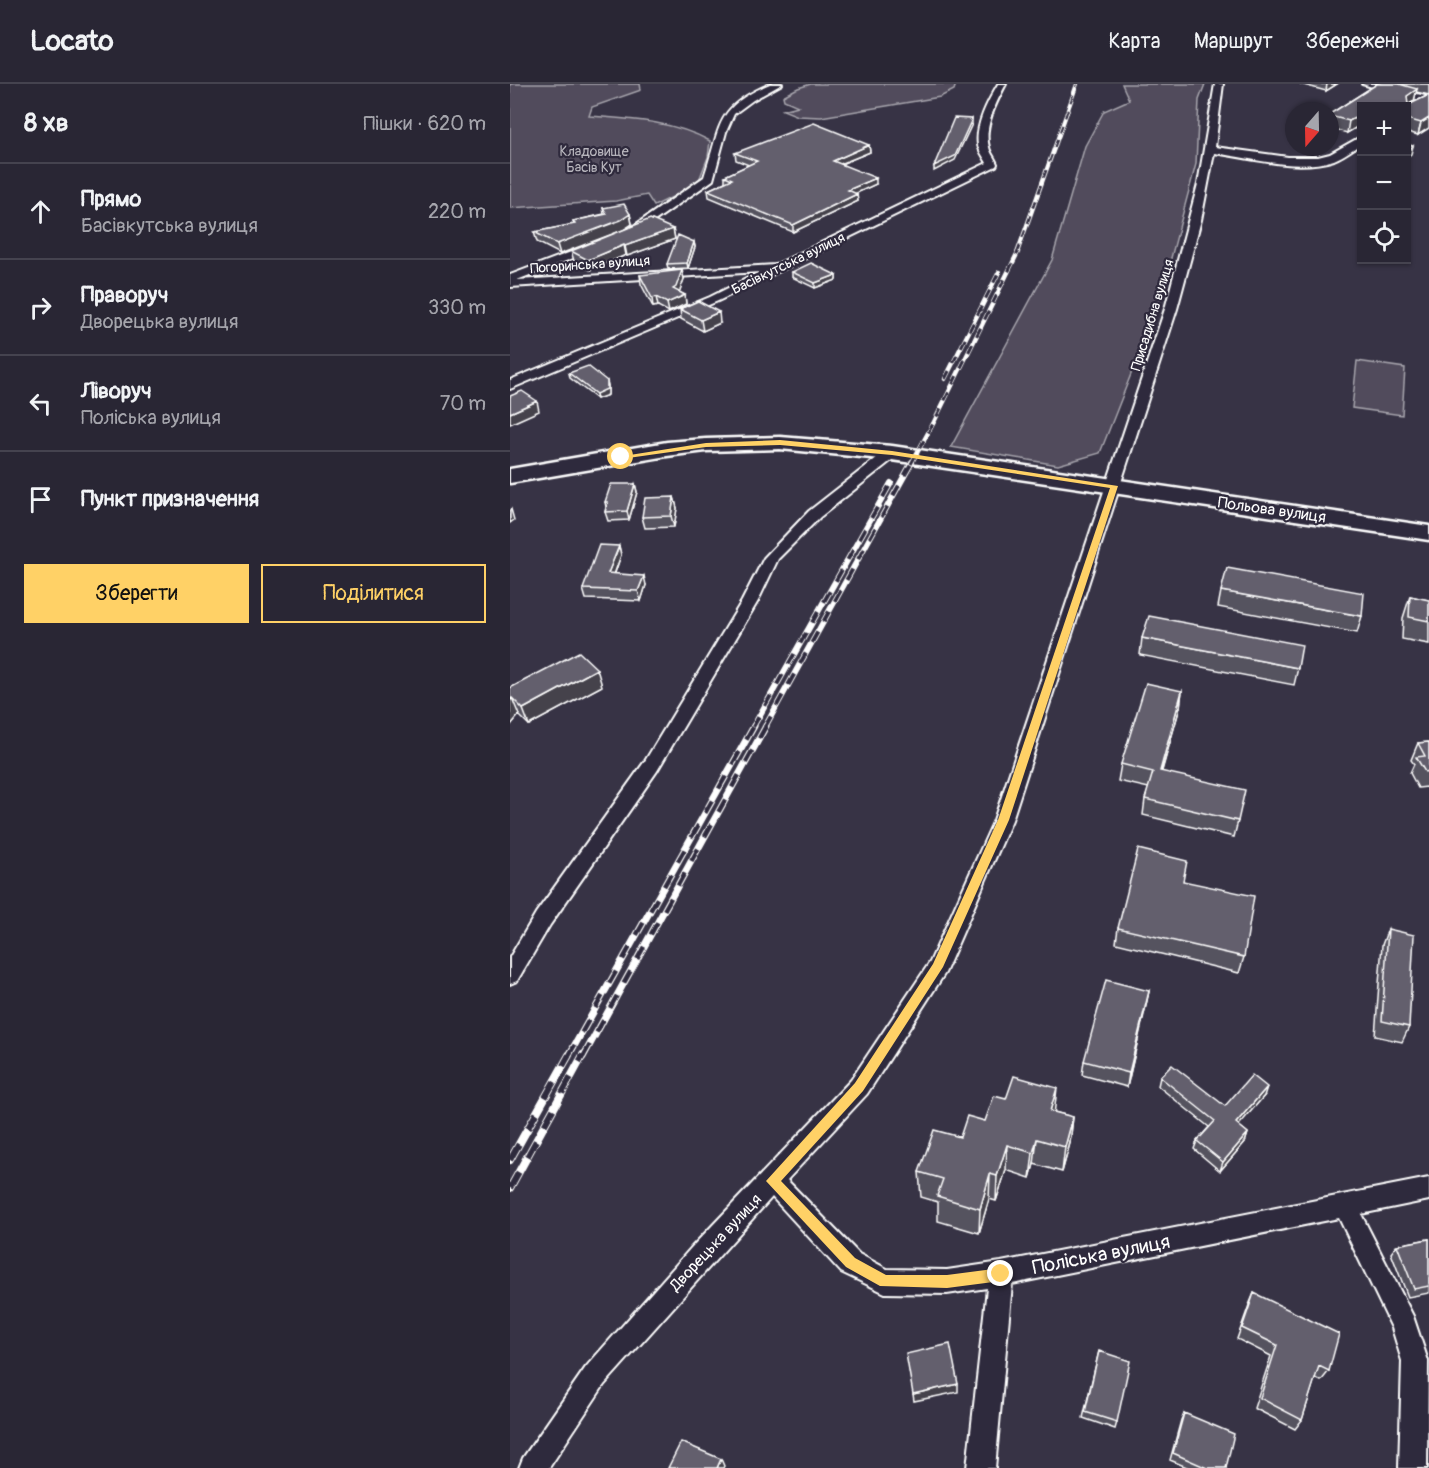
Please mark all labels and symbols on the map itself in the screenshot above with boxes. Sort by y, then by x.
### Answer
north arrow [1285,102,1339,156]
park label: Кладовище Басів Кут [559,143,629,176]
street label: Басівкутська вулиця [729,229,848,298]
street label: Погоринська вулиця [529,252,651,277]
street label: Присадибна вулиця [1127,257,1178,373]
route start [607,443,633,469]
street label: Польова вулиця [1216,492,1327,527]
street label: Дворецька вулиця [665,1190,766,1296]
street label: Поліська вулиця [1030,1229,1172,1280]
route end [987,1260,1013,1286]

